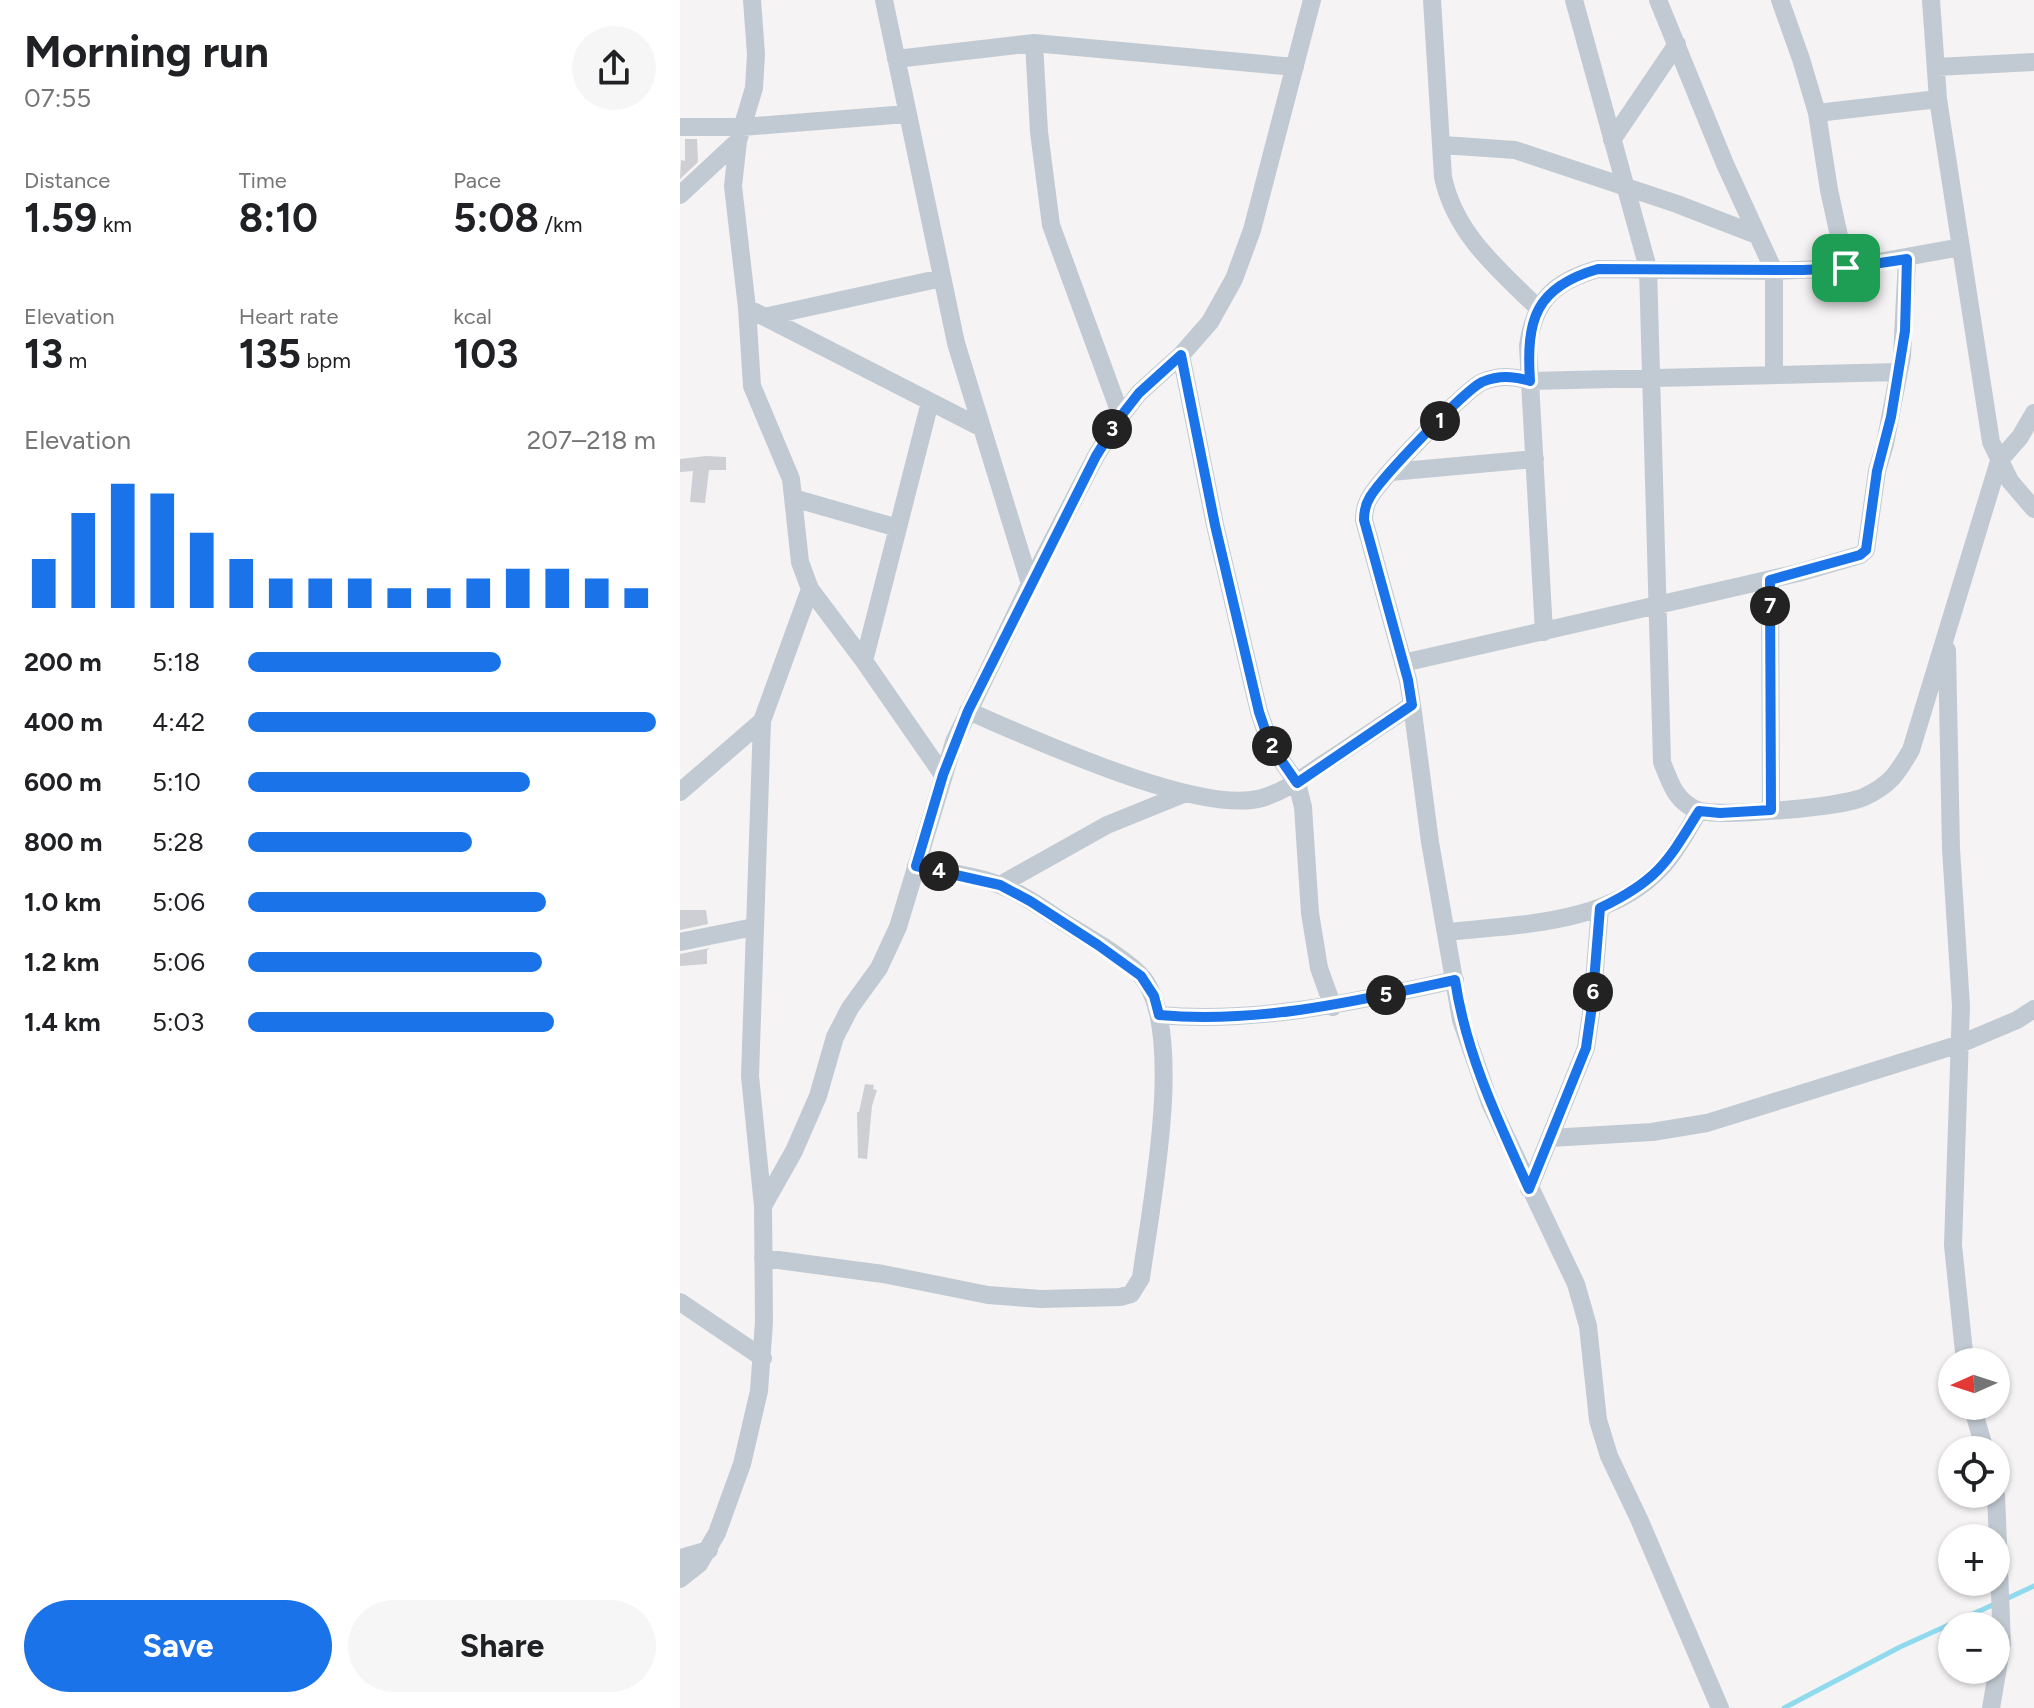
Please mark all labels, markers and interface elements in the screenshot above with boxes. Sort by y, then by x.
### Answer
text: Morning run [24,25,269,78]
button: share [572,26,656,110]
text: 07:55 [24,82,91,114]
text: Distance [24,167,110,194]
text: Time [239,167,287,194]
text: Pace [453,167,501,194]
text: 1.59 [24,194,97,242]
text: 8:10 [239,194,318,242]
text: 5:08 [453,194,539,242]
text: km [97,211,132,238]
text: /km [539,211,582,238]
pin [1812,234,1880,302]
icon: arrive [1824,246,1868,290]
text: Elevation [24,303,114,330]
text: Heart rate [239,303,339,330]
text: kcal [453,303,492,330]
text: 13 [24,330,63,378]
text: 135 [239,330,301,378]
text: 103 [453,330,518,378]
text: m [63,347,87,374]
text: bpm [301,347,351,374]
pin: 1 [1420,401,1460,441]
text: 1 [1435,407,1445,434]
pin: 3 [1092,409,1132,449]
text: 3 [1106,415,1118,442]
text: Elevation [24,424,131,456]
text: 207–218 m [527,424,656,456]
pin: 7 [1750,586,1790,626]
text: 7 [1764,592,1776,619]
text: 200 m [24,646,102,678]
text: 5:18 [152,646,200,678]
text: 400 m [24,706,103,738]
text: 4:42 [152,706,205,738]
pin: 2 [1252,726,1292,766]
text: 2 [1266,732,1278,759]
text: 600 m [24,766,102,798]
text: 5:10 [152,766,201,798]
text: 800 m [24,826,102,858]
text: 5:28 [152,826,204,858]
pin: 4 [919,851,959,891]
text: 4 [932,857,946,884]
text: 1.0 km [24,886,101,918]
text: 5:06 [152,886,205,918]
text: 1.2 km [24,946,99,978]
text: 5:06 [152,946,205,978]
pin: 6 [1573,972,1613,1012]
pin: 5 [1366,975,1406,1015]
text: 6 [1587,978,1599,1005]
text: 5 [1380,981,1392,1008]
text: 1.4 km [24,1006,101,1038]
text: 5:03 [152,1006,204,1038]
north arrow [1938,1348,2010,1420]
map controls [1938,1348,2010,1684]
button: locate [1938,1436,2010,1508]
button: + [1938,1524,2010,1596]
button: Save [24,1600,332,1692]
button: Share [348,1600,656,1692]
button: − [1938,1612,2010,1684]

